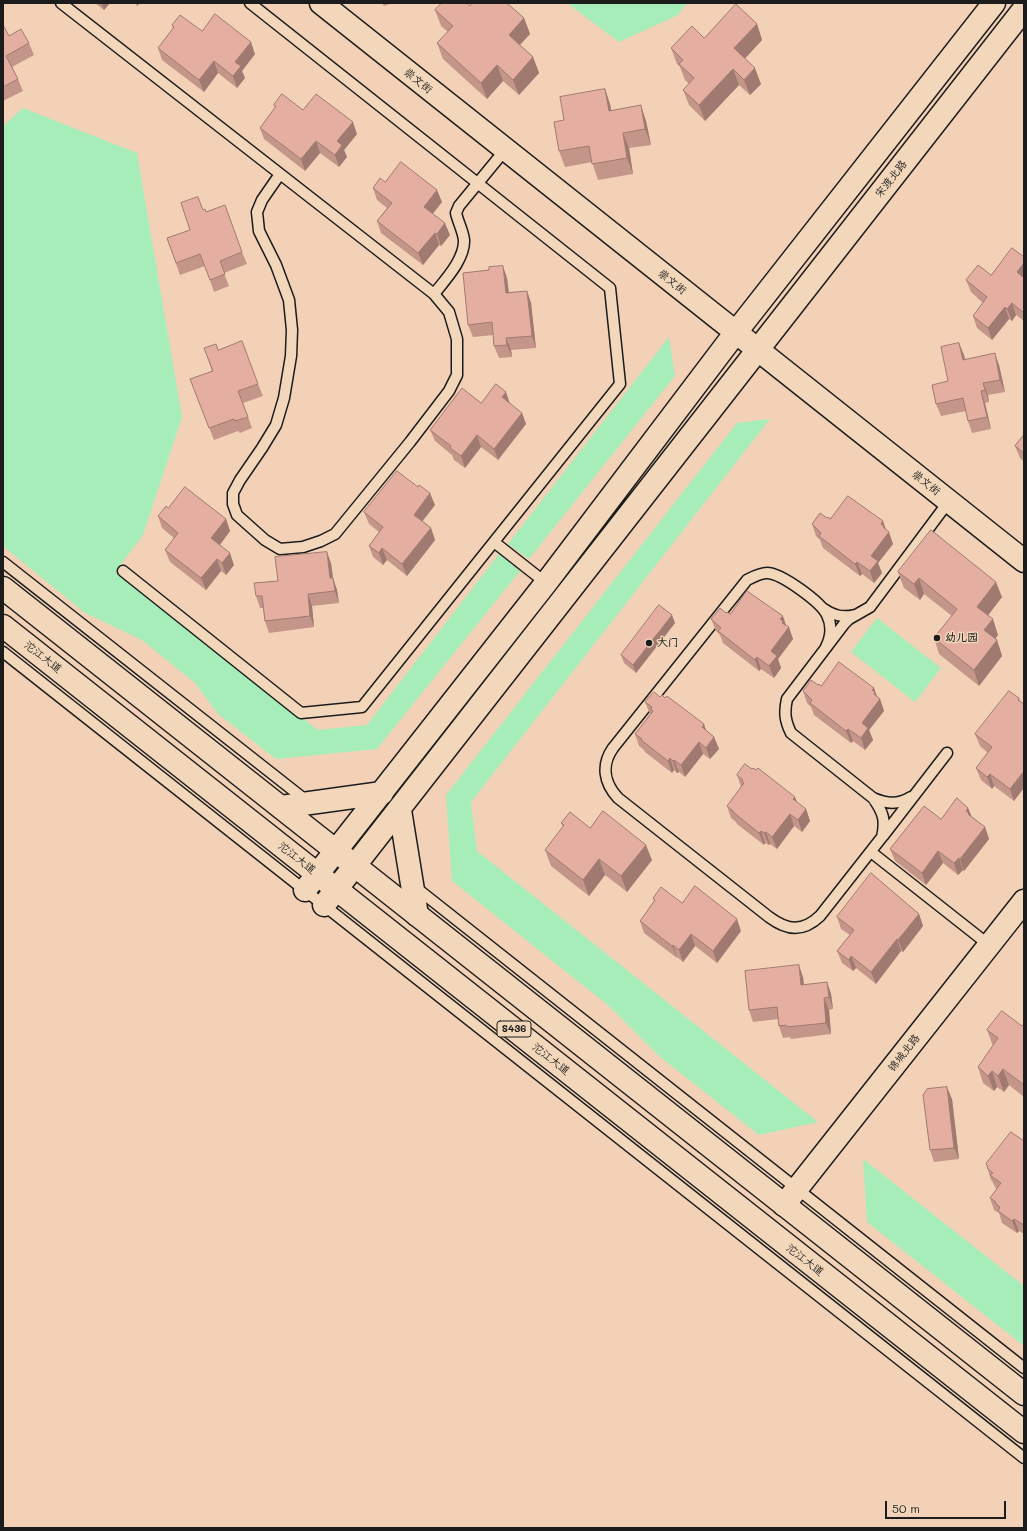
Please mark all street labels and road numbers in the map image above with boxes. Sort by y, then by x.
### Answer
street label: 崇文街 [401,65,435,97]
street label: 宋渡北路 [872,158,910,200]
street label: 崇文街 [655,267,689,297]
street label: 崇文街 [909,468,943,498]
street label: 沱江大道 [22,638,64,676]
street label: 沱江大道 [276,839,318,877]
road number: S436 [497,1021,531,1037]
street label: 锦城北路 [885,1032,923,1074]
street label: 沱江大道 [530,1040,572,1078]
street label: 沱江大道 [784,1241,826,1279]

